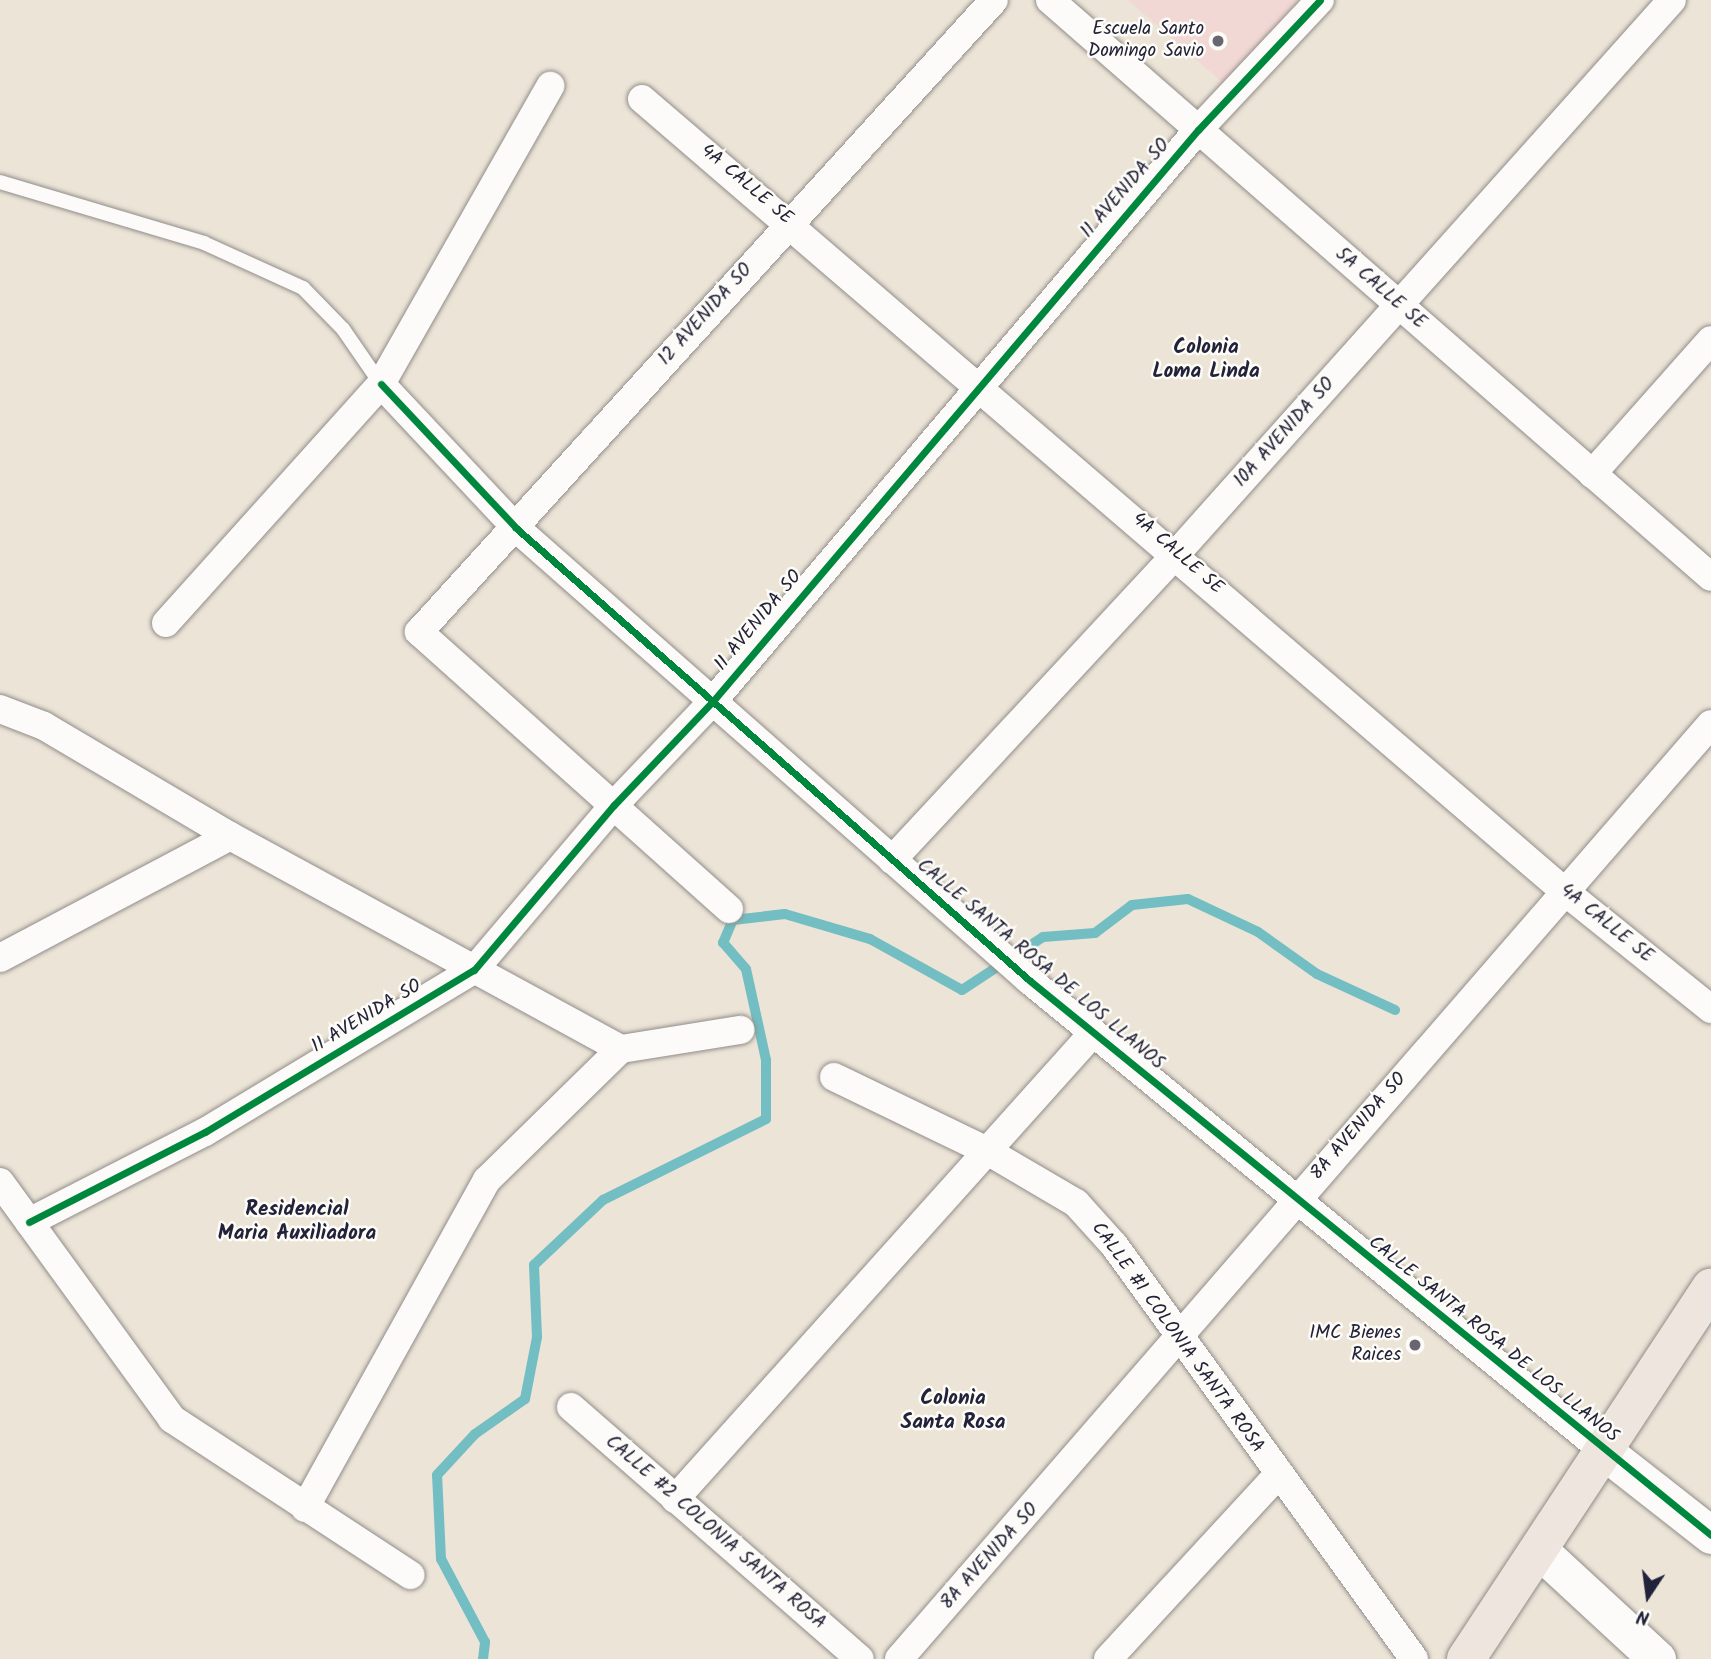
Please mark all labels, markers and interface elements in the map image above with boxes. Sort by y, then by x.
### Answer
place label: Escuela Santo Domingo Savio [1088,19,1204,63]
marker: Escuela Santo Domingo Savio [1210,33,1226,49]
street label: 11 AVENIDA SO [1077,135,1175,243]
street label: 4A CALLE SE [695,140,797,230]
street label: 5A CALLE SE [1330,243,1430,335]
street label: 12 AVENIDA SO [654,259,758,371]
district label: Colonia Loma Linda [1152,335,1260,385]
street label: 10A AVENIDA SO [1230,374,1340,492]
street label: 4A CALLE SE [1127,508,1227,600]
street label: 11 AVENIDA SO [710,566,808,676]
street label: CALLE SANTA ROSA DE LOS LLANOS [912,855,1168,1075]
street label: 4A CALLE SE [1555,880,1657,968]
street label: 11 AVENIDA SO [308,975,426,1059]
street label: 8A AVENIDA SO [1306,1068,1412,1186]
district label: Residencial Maria Auxiliadora [218,1197,376,1247]
street label: CALLE #1 COLONIA SANTA ROSA [1086,1218,1268,1458]
street label: CALLE SANTA ROSA DE LOS LLANOS [1363,1232,1623,1448]
place label: IMC Bienes Raices [1309,1323,1401,1367]
marker: IMC Bienes Raices [1407,1337,1423,1353]
district label: Colonia Santa Rosa [901,1386,1005,1436]
street label: CALLE #2 COLONIA SANTA ROSA [600,1431,830,1635]
street label: 8A AVENIDA SO [936,1499,1044,1615]
north arrow [1613,1561,1683,1631]
text: N [1634,1600,1652,1632]

